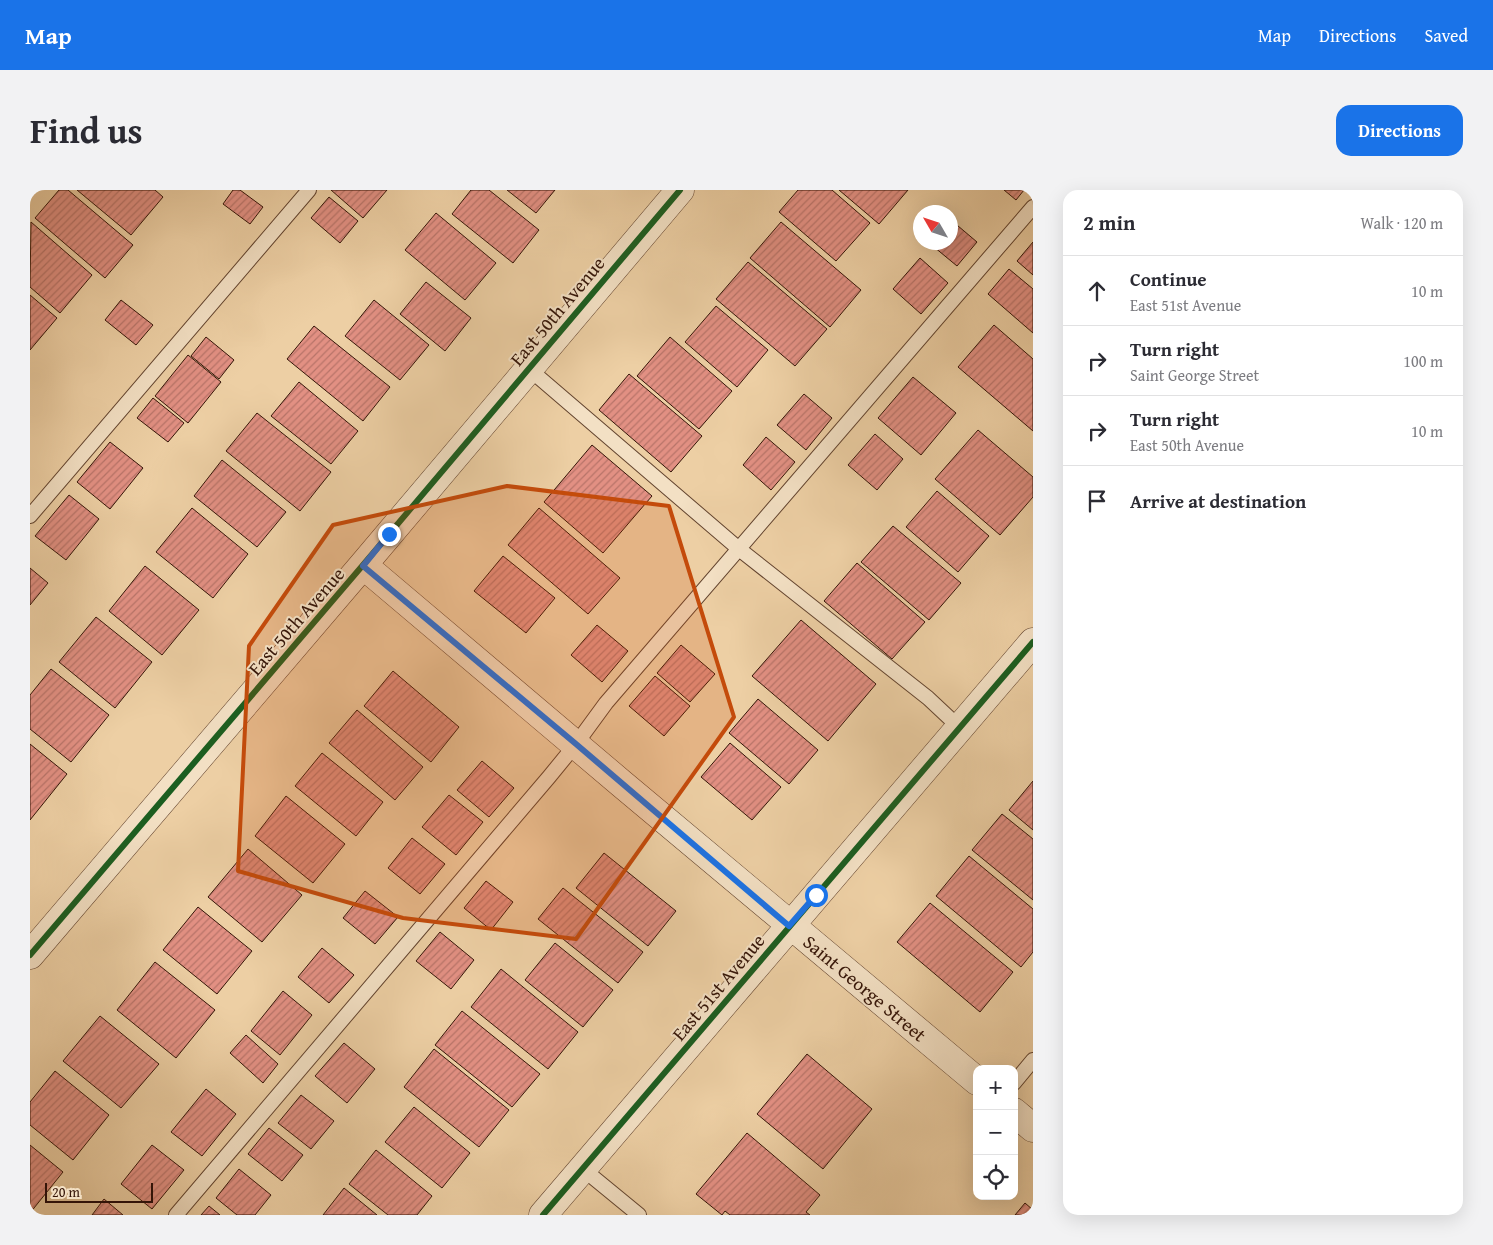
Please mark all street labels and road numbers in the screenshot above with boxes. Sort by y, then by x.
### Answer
street label: East 50th Avenue [503,250,611,372]
street label: East 50th Avenue [241,561,351,681]
street label: East 51st Avenue [665,927,771,1047]
street label: Saint George Street [797,928,933,1048]

